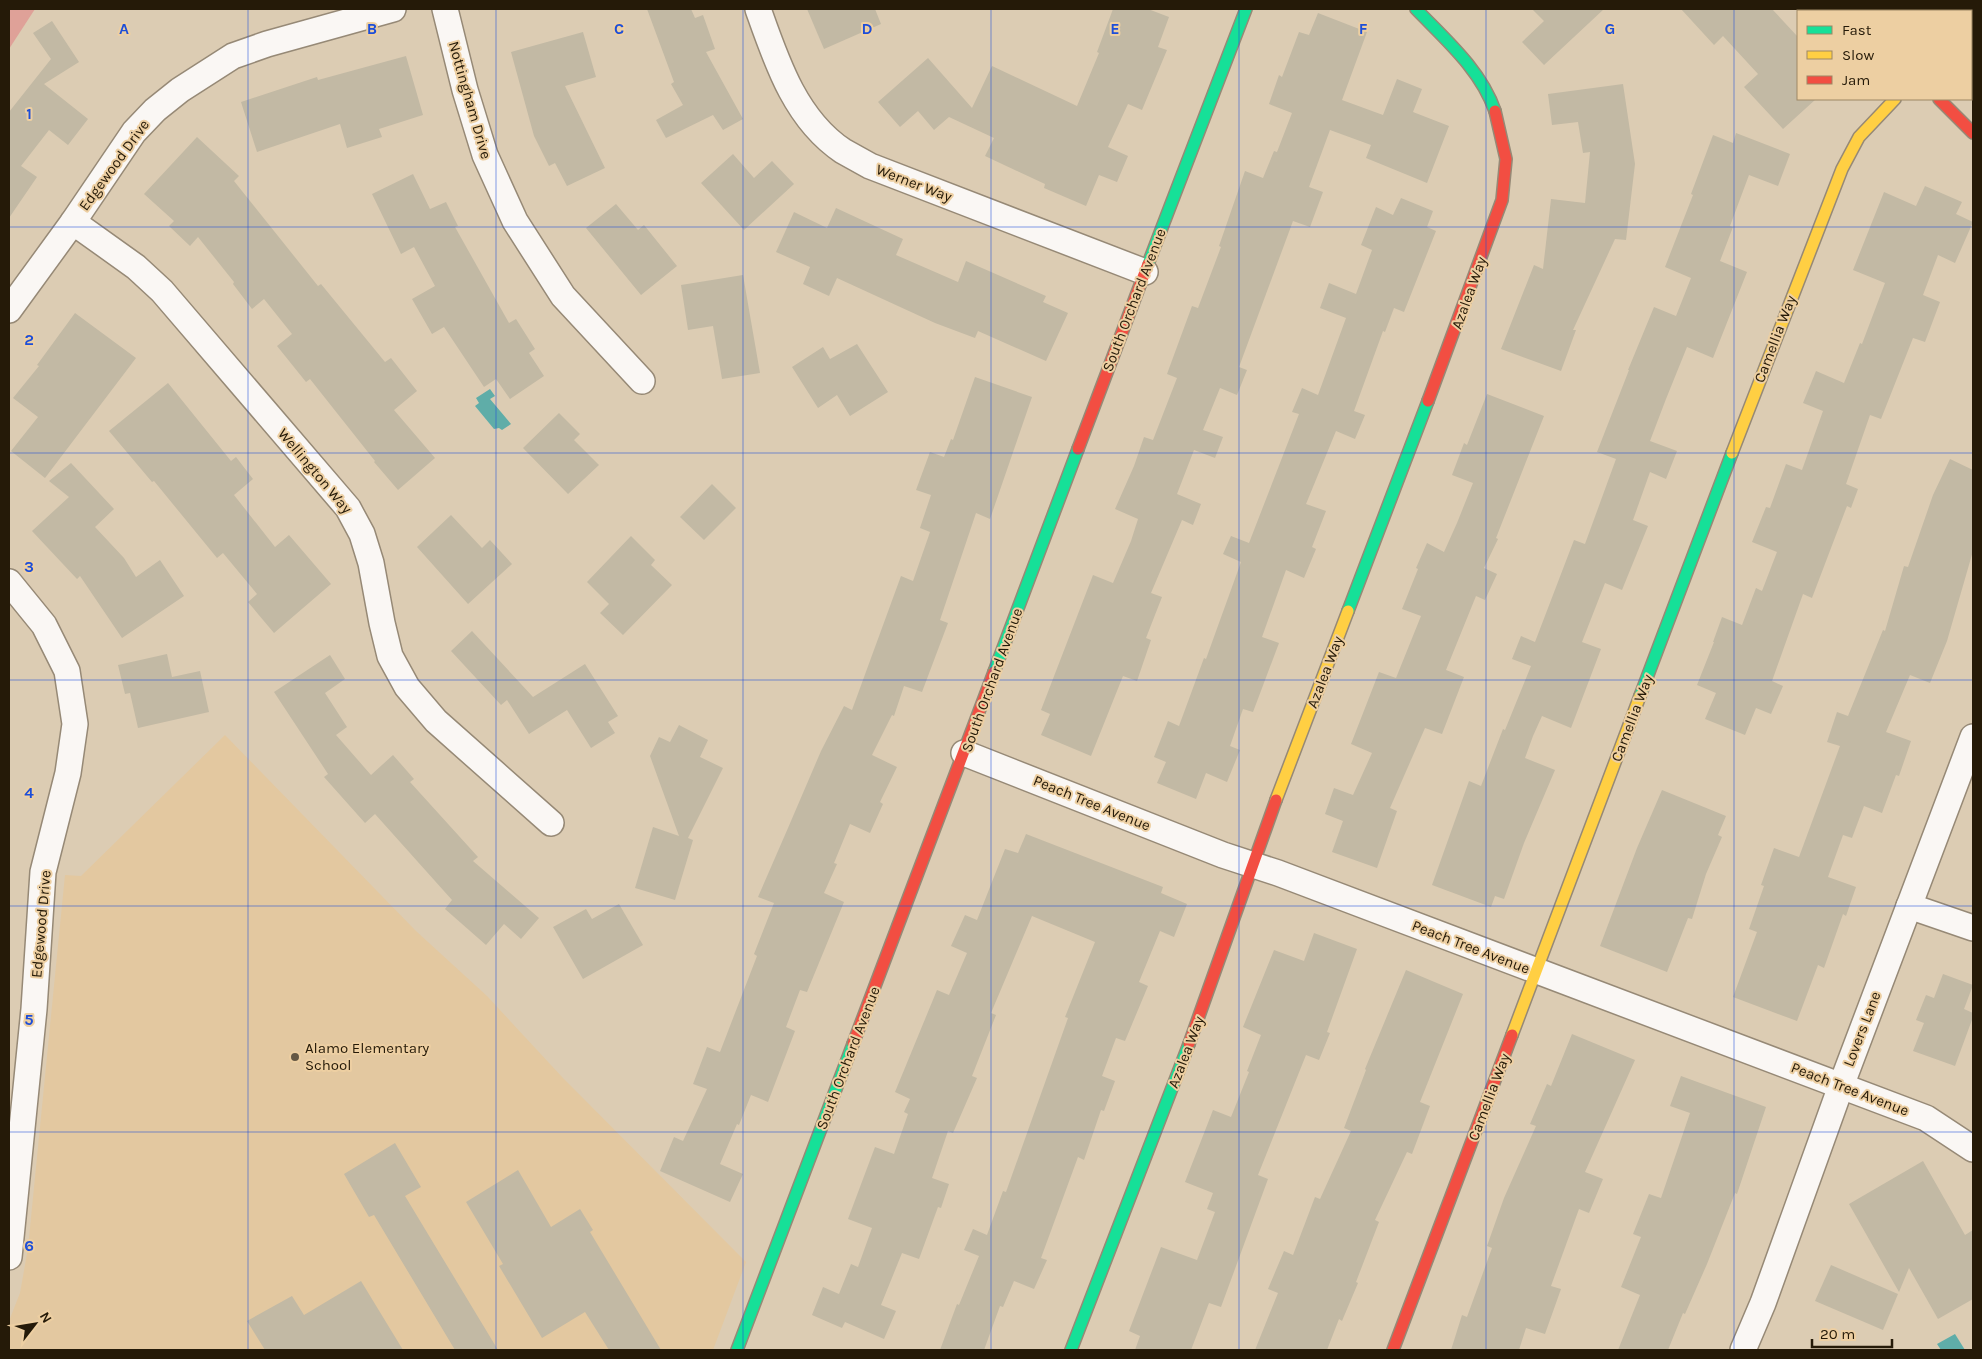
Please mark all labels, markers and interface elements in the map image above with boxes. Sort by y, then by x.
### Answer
legend [1797,10,1972,100]
text: A [119,19,129,38]
text: B [367,19,377,38]
text: C [614,19,624,38]
text: D [862,19,873,38]
text: E [1110,19,1120,38]
text: F [1359,19,1368,38]
text: G [1605,19,1615,38]
text: Fast [1842,21,1872,39]
street label: Nottingham Drive [445,39,495,161]
text: Slow [1842,46,1874,64]
text: Jam [1842,71,1870,89]
text: 1 [26,104,32,123]
street label: Edgewood Drive [75,116,153,214]
street label: Werner Way [873,160,955,206]
street label: South Orchard Avenue [1098,226,1170,374]
street label: Azalea Way [1448,254,1490,332]
street label: Camellia Way [1750,293,1800,385]
text: 2 [24,330,34,349]
street label: Wellington Way [274,425,356,517]
text: 3 [24,557,34,576]
street label: South Orchard Avenue [958,606,1026,754]
street label: Azalea Way [1303,633,1347,711]
street label: Camellia Way [1607,672,1657,764]
street label: Peach Tree Avenue [1031,771,1153,835]
text: 4 [24,783,34,802]
street label: Edgewood Drive [27,869,55,979]
street label: Peach Tree Avenue [1410,916,1532,978]
street label: South Orchard Avenue [812,984,884,1132]
street label: Lovers Lane [1839,989,1885,1069]
text: 5 [24,1010,34,1029]
street label: Azalea Way [1164,1013,1208,1091]
place label: Alamo Elementary School [305,1039,429,1074]
marker: Alamo Elementary School [289,1051,301,1063]
street label: Camellia Way [1464,1051,1514,1143]
street label: Peach Tree Avenue [1789,1058,1911,1120]
text: 6 [24,1236,34,1255]
north arrow [10,1299,60,1349]
text: N [36,1309,56,1326]
scale bar [1812,1316,1892,1348]
text: 20 m [1820,1325,1855,1343]

